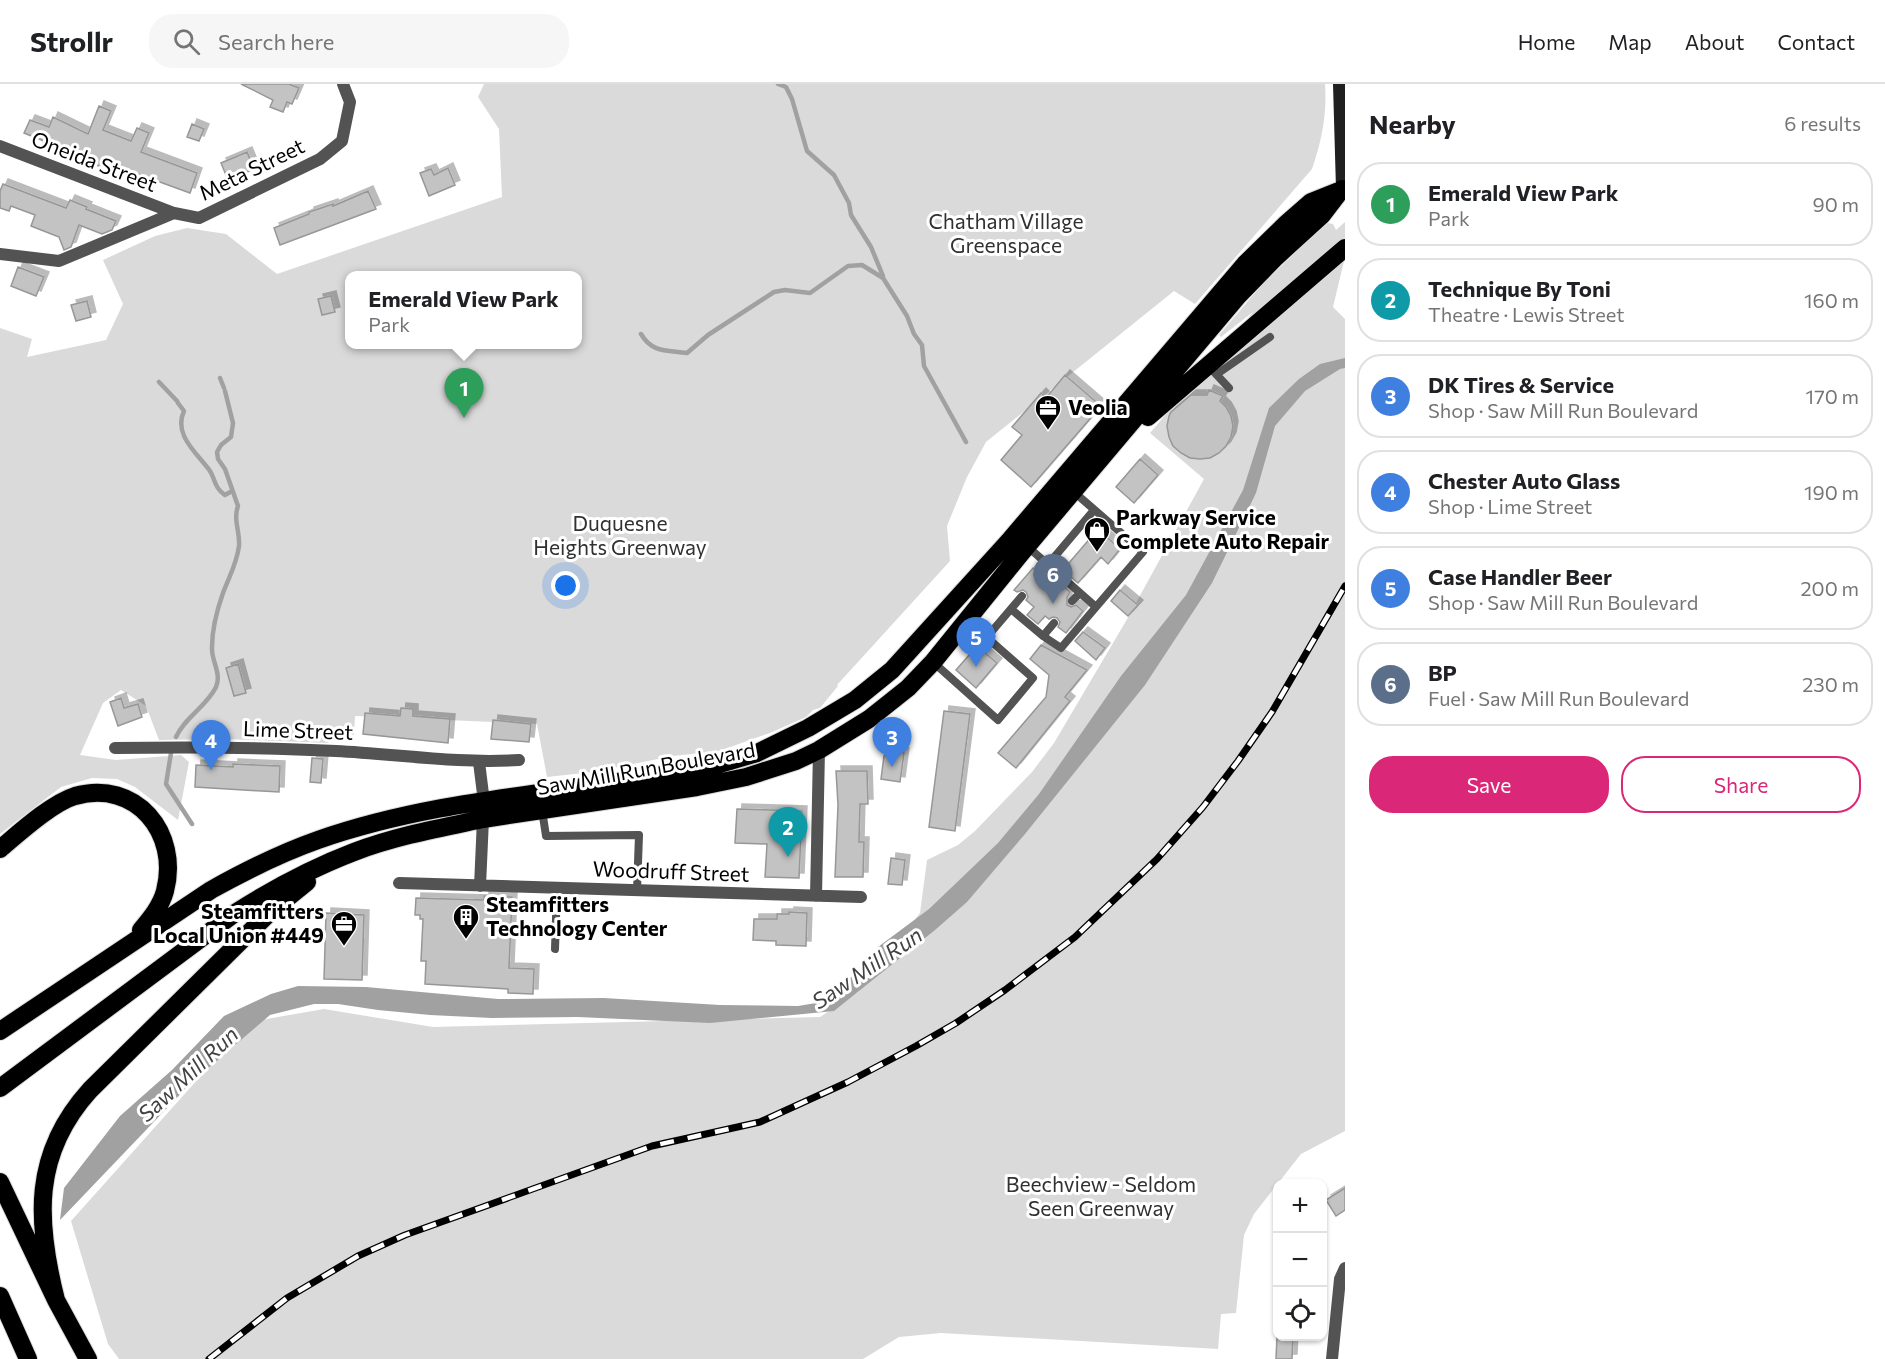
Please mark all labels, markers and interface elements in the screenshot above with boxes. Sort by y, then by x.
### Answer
search box [149,14,569,68]
text: Strollr [30,24,113,58]
icon: search [170,25,203,58]
text: Search here [218,28,334,55]
text: Home [1518,29,1575,54]
text: Map [1608,29,1652,54]
text: About [1685,29,1744,54]
text: Contact [1777,29,1855,54]
text: Nearby [1369,108,1456,139]
text: 6 results [1784,111,1861,135]
street label: Oneida Street [28,125,161,196]
street label: Meta Street [195,132,308,205]
text: Emerald View Park [1428,179,1618,206]
text: 1 [1386,192,1395,216]
text: 90 m [1813,192,1859,216]
text: Park [1428,206,1470,230]
park label: Chatham Village Greenspace [928,208,1084,257]
popup [345,271,582,349]
text: Technique By Toni [1428,275,1611,302]
text: Emerald View Park [368,285,559,312]
text: 2 [1385,288,1396,312]
text: 160 m [1804,288,1859,312]
text: Theatre · Lewis Street [1428,302,1624,326]
text: Park [368,312,410,336]
pin: 1 [444,368,484,418]
text: DK Tires & Service [1428,371,1614,398]
text: 3 [1385,384,1396,408]
text: 170 m [1806,384,1859,408]
office icon: Veolia [1033,393,1063,431]
place label: Veolia [1068,394,1128,419]
text: Shop · Saw Mill Run Boulevard [1428,398,1698,422]
text: Chester Auto Glass [1428,467,1620,494]
text: 4 [1384,480,1397,504]
text: 190 m [1804,480,1859,504]
text: Shop · Lime Street [1428,494,1592,518]
place label: Parkway Service Complete Auto Repair [1116,504,1330,553]
park label: Duquesne Heights Greenway [533,510,707,559]
shop icon: Parkway Service Complete Auto Repair [1082,515,1112,553]
pin: 6 [1034,554,1072,604]
text: Case Handler Beer [1428,563,1612,590]
your location [551,571,580,600]
text: 5 [1385,576,1396,600]
text: 200 m [1801,576,1859,600]
text: Shop · Saw Mill Run Boulevard [1428,590,1698,614]
pin: 5 [956,618,996,667]
text: BP [1428,659,1457,686]
text: 6 [1384,672,1397,696]
text: 230 m [1802,672,1859,696]
text: Fuel · Saw Mill Run Boulevard [1428,686,1689,710]
street label: Lime Street [243,715,354,744]
pin: 3 [872,718,912,767]
pin: 4 [192,720,230,770]
street label: Saw Mill Run Boulevard [535,736,757,799]
button: Save [1369,756,1609,813]
button: Share [1621,756,1861,813]
pin: 2 [768,808,808,857]
street label: Woodruff Street [592,855,750,886]
place label: Steamfitters Technology Center [486,891,668,940]
place label: Steamfitters Local Union #449 [153,898,324,947]
building icon: Steamfitters Technology Center [451,902,481,940]
office icon: Steamfitters Local Union #449 [329,909,359,947]
water label: Saw Mill Run [806,921,927,1014]
water label: Saw Mill Run [132,1020,243,1127]
park label: Beechview - Seldom Seen Greenway [1006,1171,1196,1220]
map controls [1273,1179,1327,1341]
button: + [1273,1179,1327,1233]
button: − [1273,1233,1327,1287]
button: locate [1273,1287,1327,1341]

